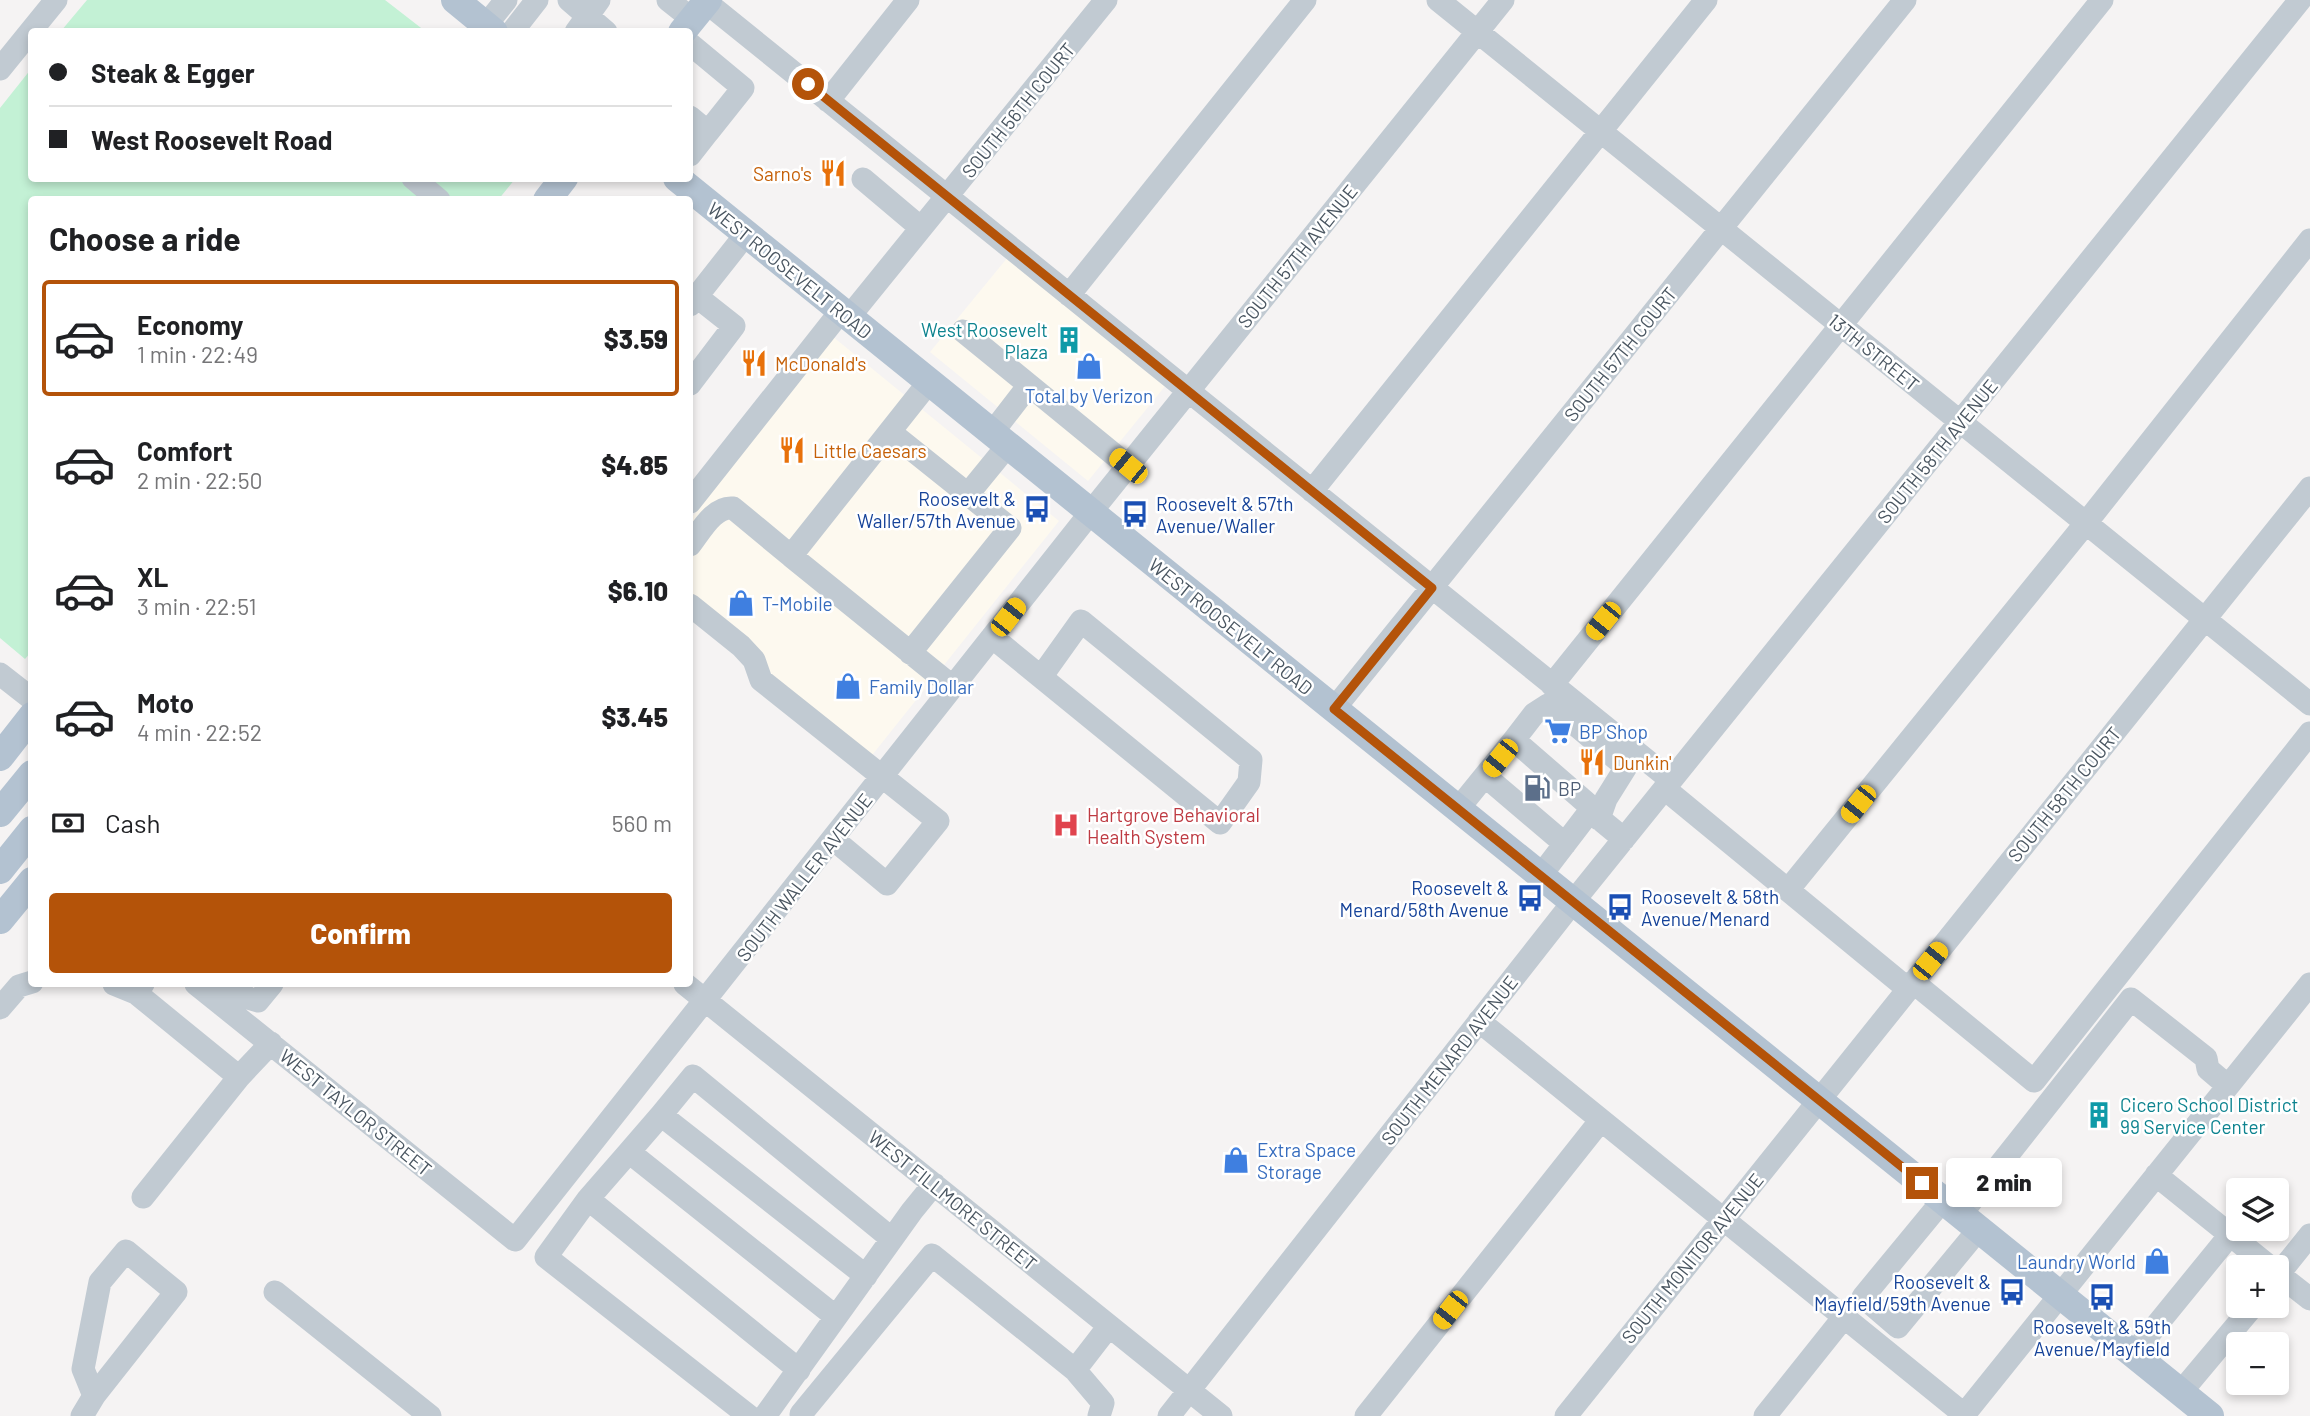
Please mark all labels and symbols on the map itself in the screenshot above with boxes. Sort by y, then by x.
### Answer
street label: SOUTH 56TH COURT [957,38,1079,182]
route start [792,68,824,100]
restaurant icon: Sarno's [818,158,848,188]
place label: Sarno's [753,162,812,185]
street label: SOUTH 57TH AVENUE [1232,180,1362,332]
street label: WEST ROOSEVELT ROAD [703,197,877,343]
street label: SOUTH 57TH COURT [1559,282,1681,426]
street label: 13TH STREET [1824,308,1924,396]
place label: West Roosevelt Plaza [921,318,1048,363]
building icon: West Roosevelt Plaza [1054,325,1084,355]
restaurant icon: McDonald's [739,348,769,378]
shop icon: Total by Verizon [1074,351,1104,381]
place label: McDonald's [775,352,866,375]
street label: SOUTH 58TH AVENUE [1872,374,2002,528]
place label: Total by Verizon [1025,384,1153,407]
restaurant icon: Little Caesars [777,435,807,465]
place label: Little Caesars [813,439,927,462]
car [1106,445,1151,487]
place label: Roosevelt & Waller/57th Avenue [857,487,1016,532]
place label: Roosevelt & 57th Avenue/Waller [1156,492,1293,537]
bus stop icon: Roosevelt & Waller/57th Avenue [1022,494,1052,524]
bus stop icon: Roosevelt & 57th Avenue/Waller [1120,499,1150,529]
street label: WEST ROOSEVELT ROAD [1144,553,1318,699]
shop icon: T-Mobile [726,588,756,618]
place label: T-Mobile [762,592,833,615]
car [987,594,1030,640]
car [1582,598,1625,644]
shop icon: Family Dollar [833,671,863,701]
place label: Family Dollar [869,675,974,698]
supermarket icon: BP Shop [1543,716,1573,746]
place label: BP Shop [1579,720,1648,743]
street label: SOUTH 58TH COURT [2002,722,2126,866]
car [1479,735,1522,781]
restaurant icon: Dunkin' [1577,747,1607,777]
place label: Dunkin' [1613,751,1671,774]
fuel station icon: BP [1522,773,1552,803]
place label: BP [1558,777,1581,800]
car [1837,781,1880,827]
street label: SOUTH WALLER AVENUE [731,788,877,966]
place label: Hartgrove Behavioral Health System [1087,803,1260,848]
hospital icon: Hartgrove Behavioral Health System [1051,810,1081,840]
place label: Roosevelt & Menard/58th Avenue [1340,876,1509,921]
bus stop icon: Roosevelt & Menard/58th Avenue [1515,883,1545,913]
place label: Roosevelt & 58th Avenue/Menard [1641,885,1779,930]
bus stop icon: Roosevelt & 58th Avenue/Menard [1605,892,1635,922]
car [1909,938,1952,984]
street label: SOUTH MENARD AVENUE [1376,971,1522,1149]
street label: WEST TAYLOR STREET [275,1044,437,1180]
place label: Cicero School District 99 Service Center [2120,1093,2298,1138]
building icon: Cicero School District 99 Service Center [2084,1100,2114,1130]
street label: WEST FILLMORE STREET [864,1125,1042,1275]
place label: Extra Space Storage [1257,1138,1356,1183]
shop icon: Extra Space Storage [1221,1145,1251,1175]
callout: 2 min [1946,1158,2062,1208]
route end [1906,1167,1938,1199]
street label: SOUTH MONITOR AVENUE [1616,1168,1768,1348]
shop icon: Laundry World [2142,1246,2172,1276]
place label: Laundry World [2017,1250,2136,1273]
place label: Roosevelt & Mayfield/59th Avenue [1814,1270,1991,1315]
bus stop icon: Roosevelt & Mayfield/59th Avenue [1997,1277,2027,1307]
bus stop icon: Roosevelt & 59th Avenue/Mayfield [2087,1282,2117,1312]
car [1429,1287,1472,1333]
place label: Roosevelt & 59th Avenue/Mayfield [2033,1315,2171,1360]

